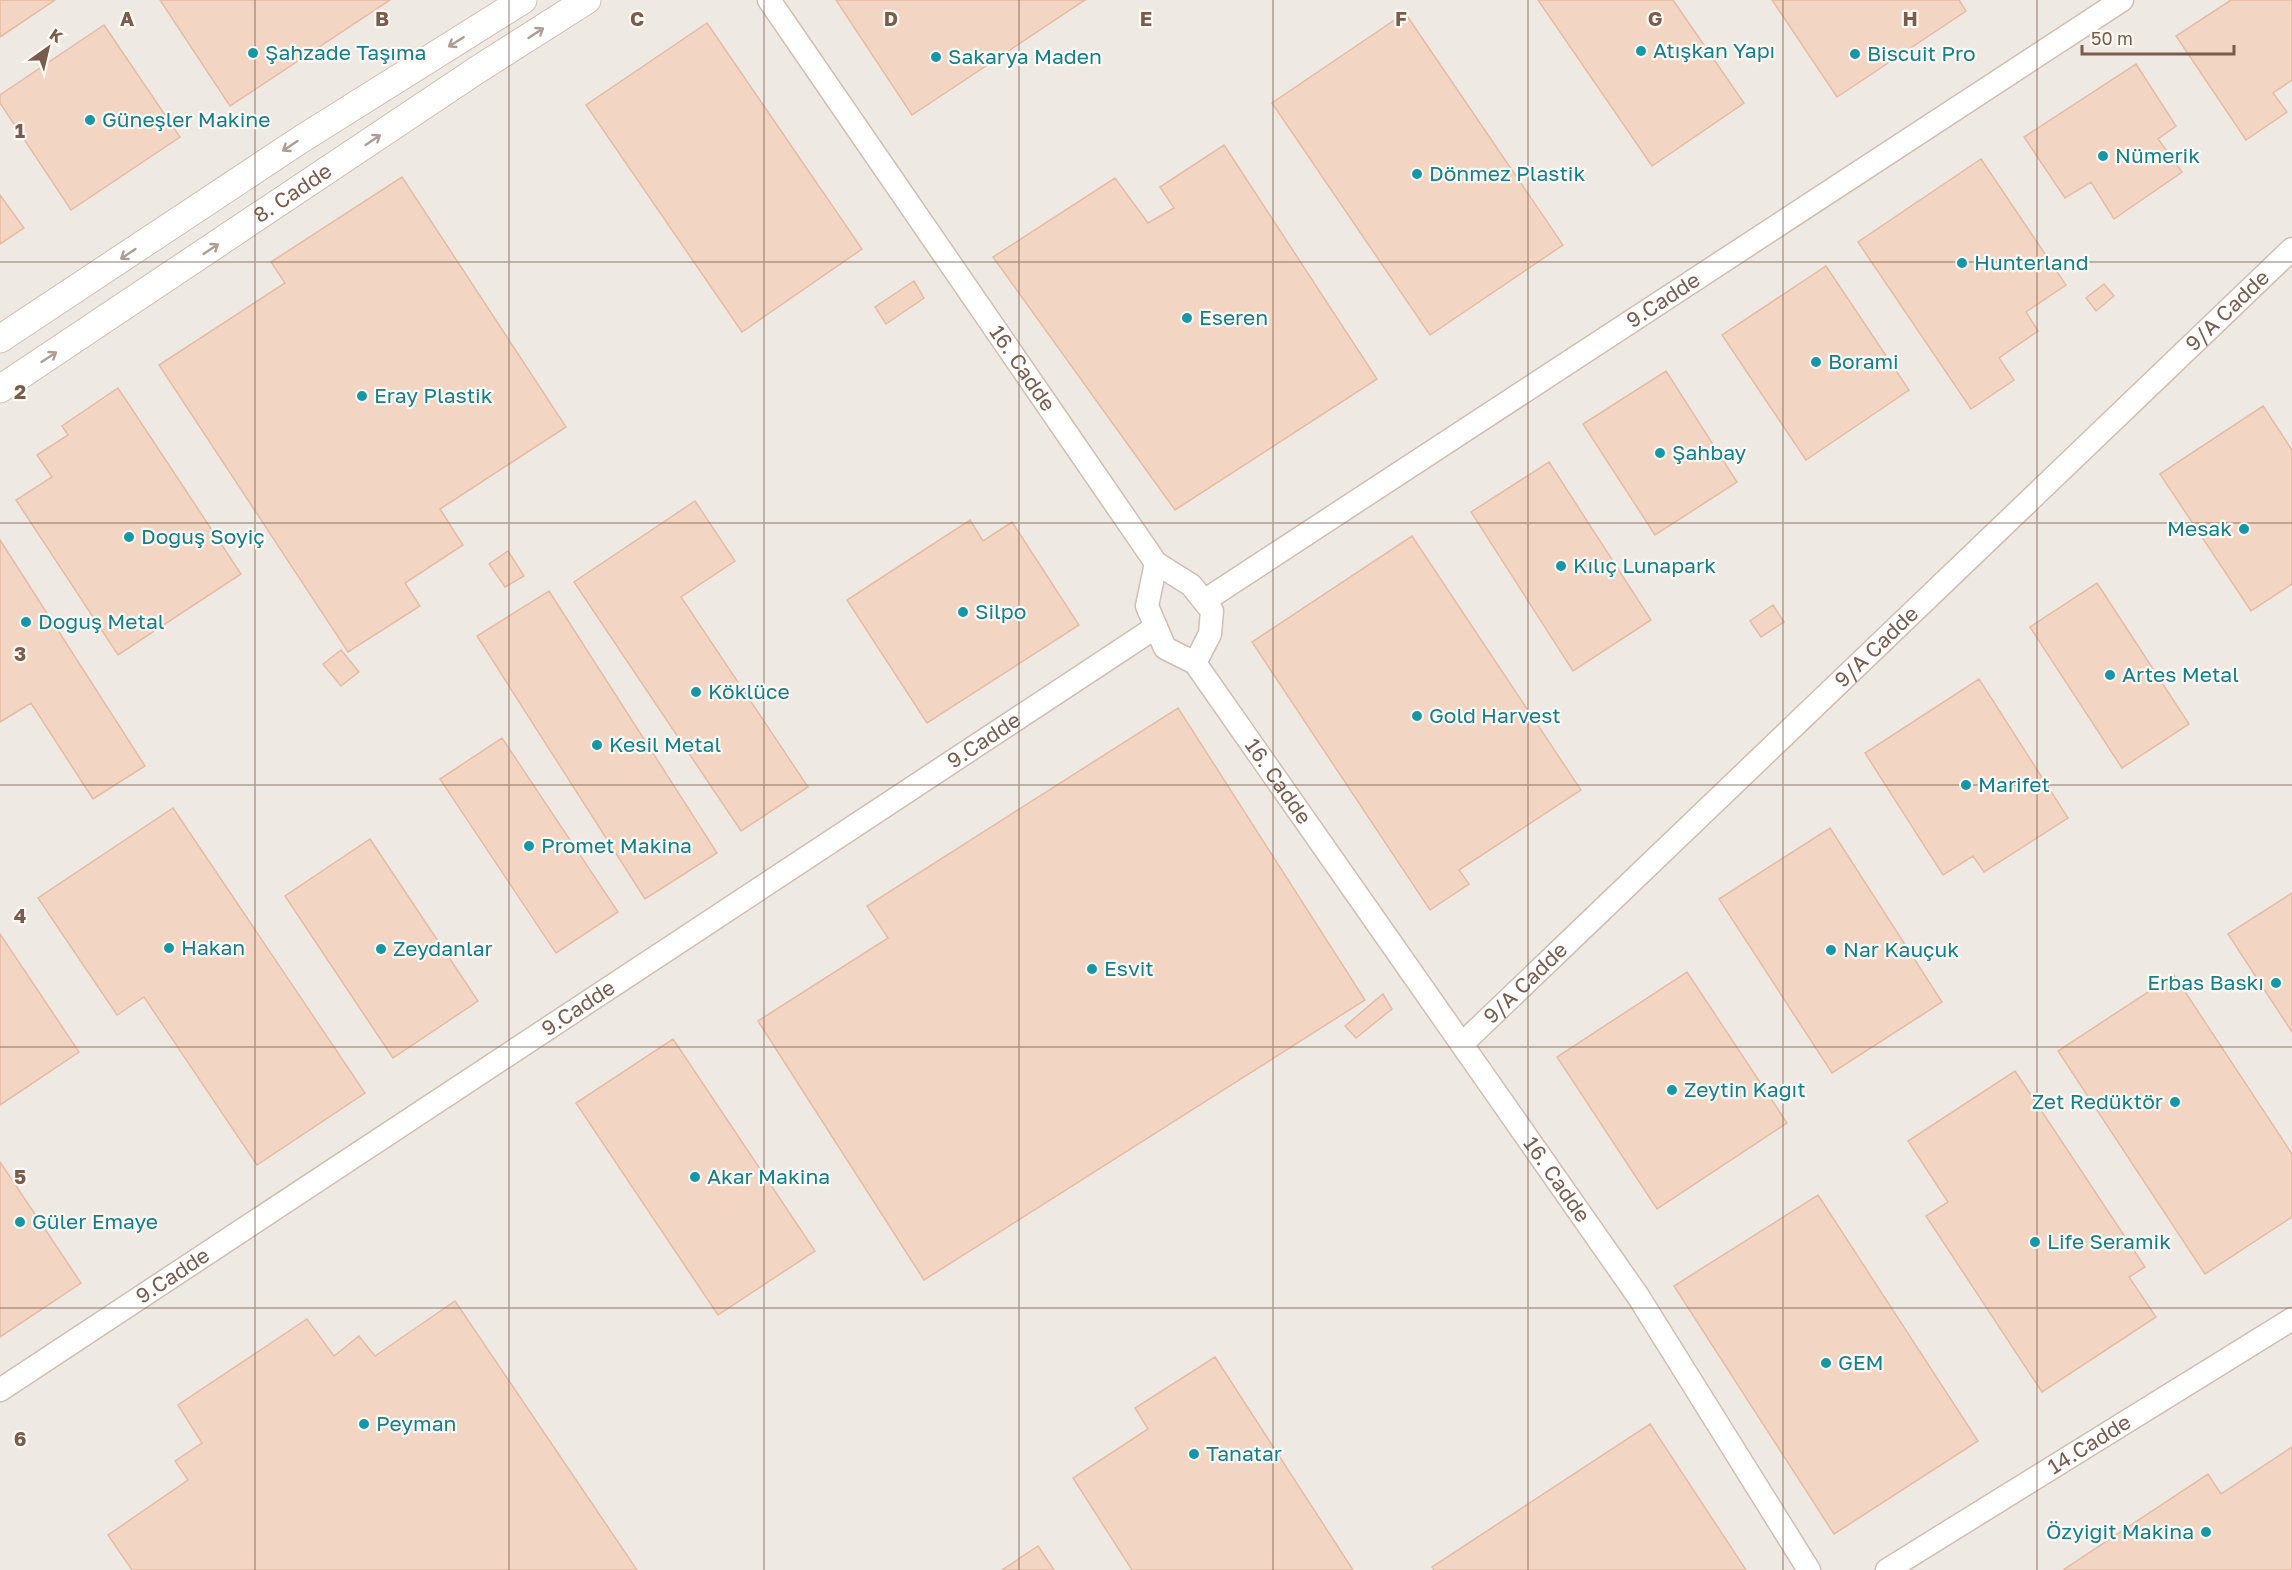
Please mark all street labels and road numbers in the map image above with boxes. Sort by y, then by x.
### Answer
street label: 8. Cadde [248,157,336,228]
street label: 9/A Cadde [2179,264,2274,356]
street label: 9.Cadde [1621,266,1705,333]
street label: 16. Cadde [984,320,1062,416]
street label: 9/A Cadde [1828,600,1923,692]
street label: 9.Cadde [942,706,1025,773]
street label: 16. Cadde [1240,733,1318,829]
street label: 9/A Cadde [1477,936,1572,1029]
street label: 9.Cadde [536,974,620,1041]
street label: 16. Cadde [1518,1131,1596,1227]
street label: 9.Cadde [130,1241,214,1309]
street label: 14.Cadde [2042,1408,2135,1479]

